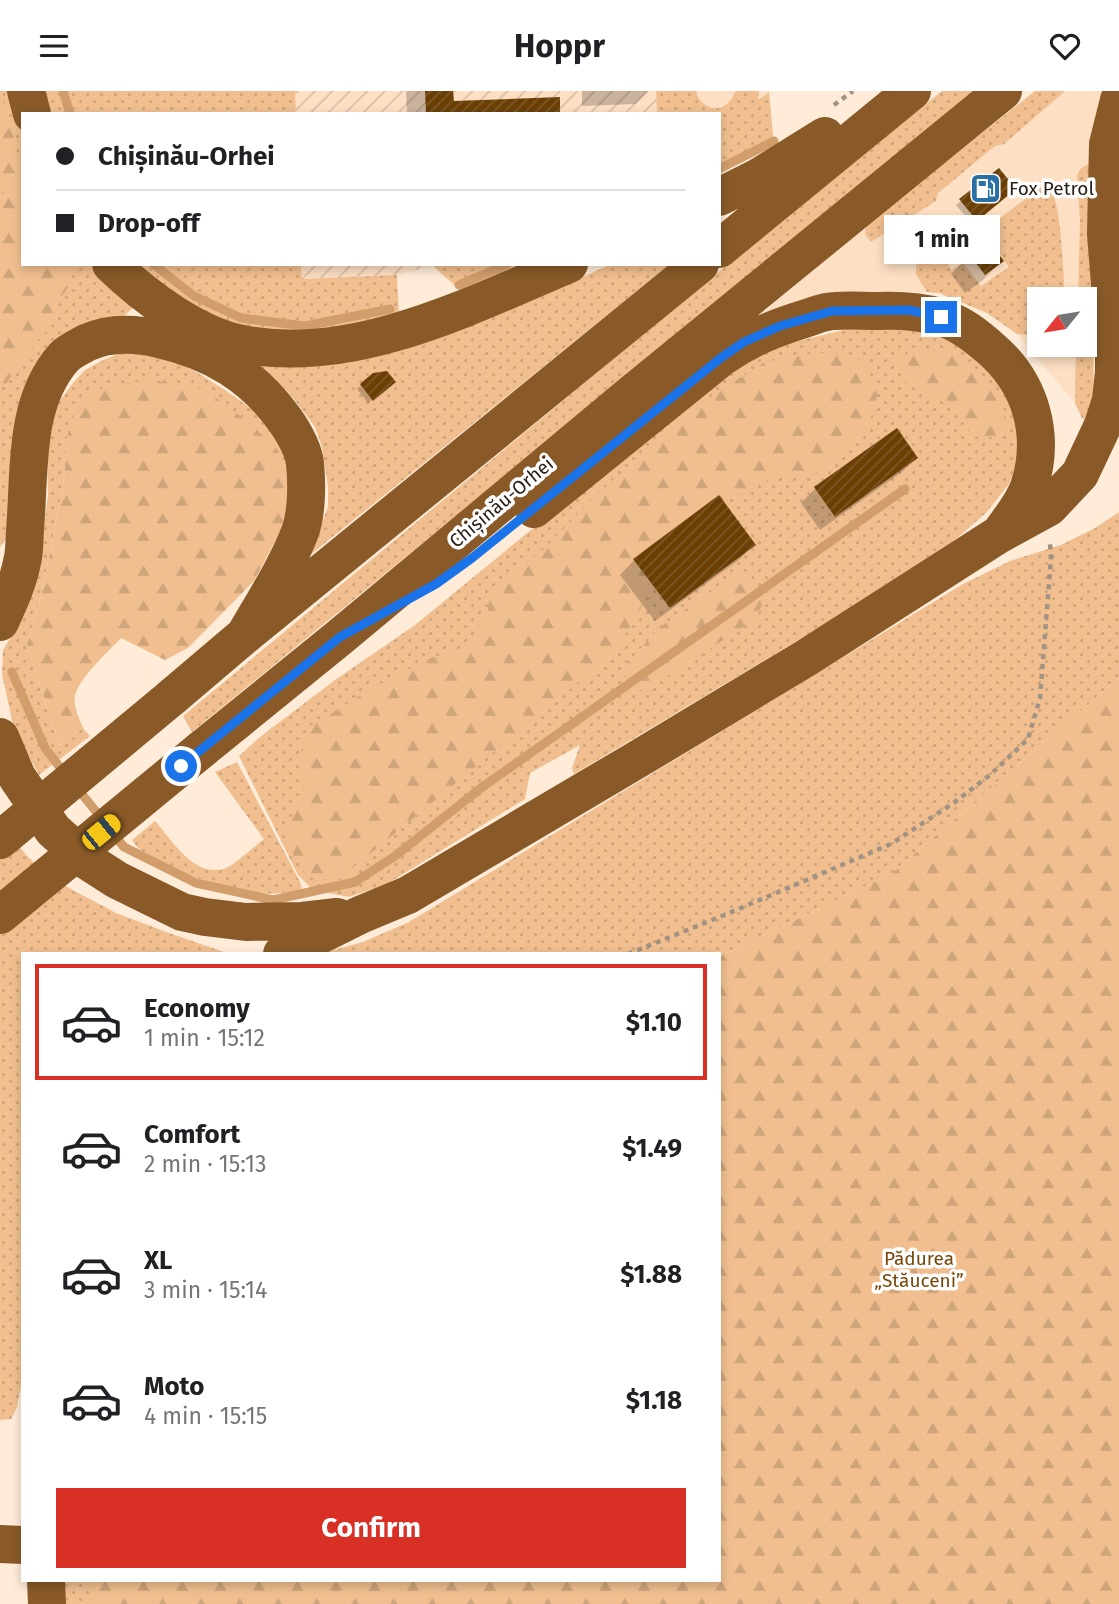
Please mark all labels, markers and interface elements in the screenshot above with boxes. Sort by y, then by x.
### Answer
icon: menu [35,27,73,65]
text: Hoppr [514,27,605,65]
icon: heart [1046,27,1084,65]
text: Chișinău-Orhei [98,141,275,172]
fuel station icon: Fox Petrol [969,171,1003,205]
place label: Fox Petrol [1009,177,1094,200]
text: Drop-off [98,208,200,239]
callout: 1 min [883,215,999,265]
text: 1 min [914,225,970,253]
north arrow [1027,287,1097,357]
map controls [1027,287,1097,357]
route end [925,301,957,333]
street label: Chișinău-Orhei [445,452,559,553]
route start [165,750,197,782]
car [79,811,124,853]
icon: car [60,991,123,1054]
text: Economy [144,993,250,1024]
text: $1.10 [626,1007,682,1038]
text: 1 min · 15:12 [144,1024,265,1052]
icon: car [60,1117,123,1180]
text: Comfort [144,1119,240,1150]
text: $1.49 [622,1133,682,1164]
text: 2 min · 15:13 [144,1150,266,1178]
icon: car [60,1243,123,1306]
text: XL [144,1245,172,1276]
park label: Pădurea „Stăuceni” [874,1247,964,1292]
text: $1.88 [620,1259,682,1290]
text: 3 min · 15:14 [144,1276,267,1304]
icon: car [60,1369,123,1432]
text: Moto [144,1371,204,1402]
text: $1.18 [626,1385,682,1416]
text: 4 min · 15:15 [144,1402,267,1430]
button: Confirm [56,1488,686,1568]

